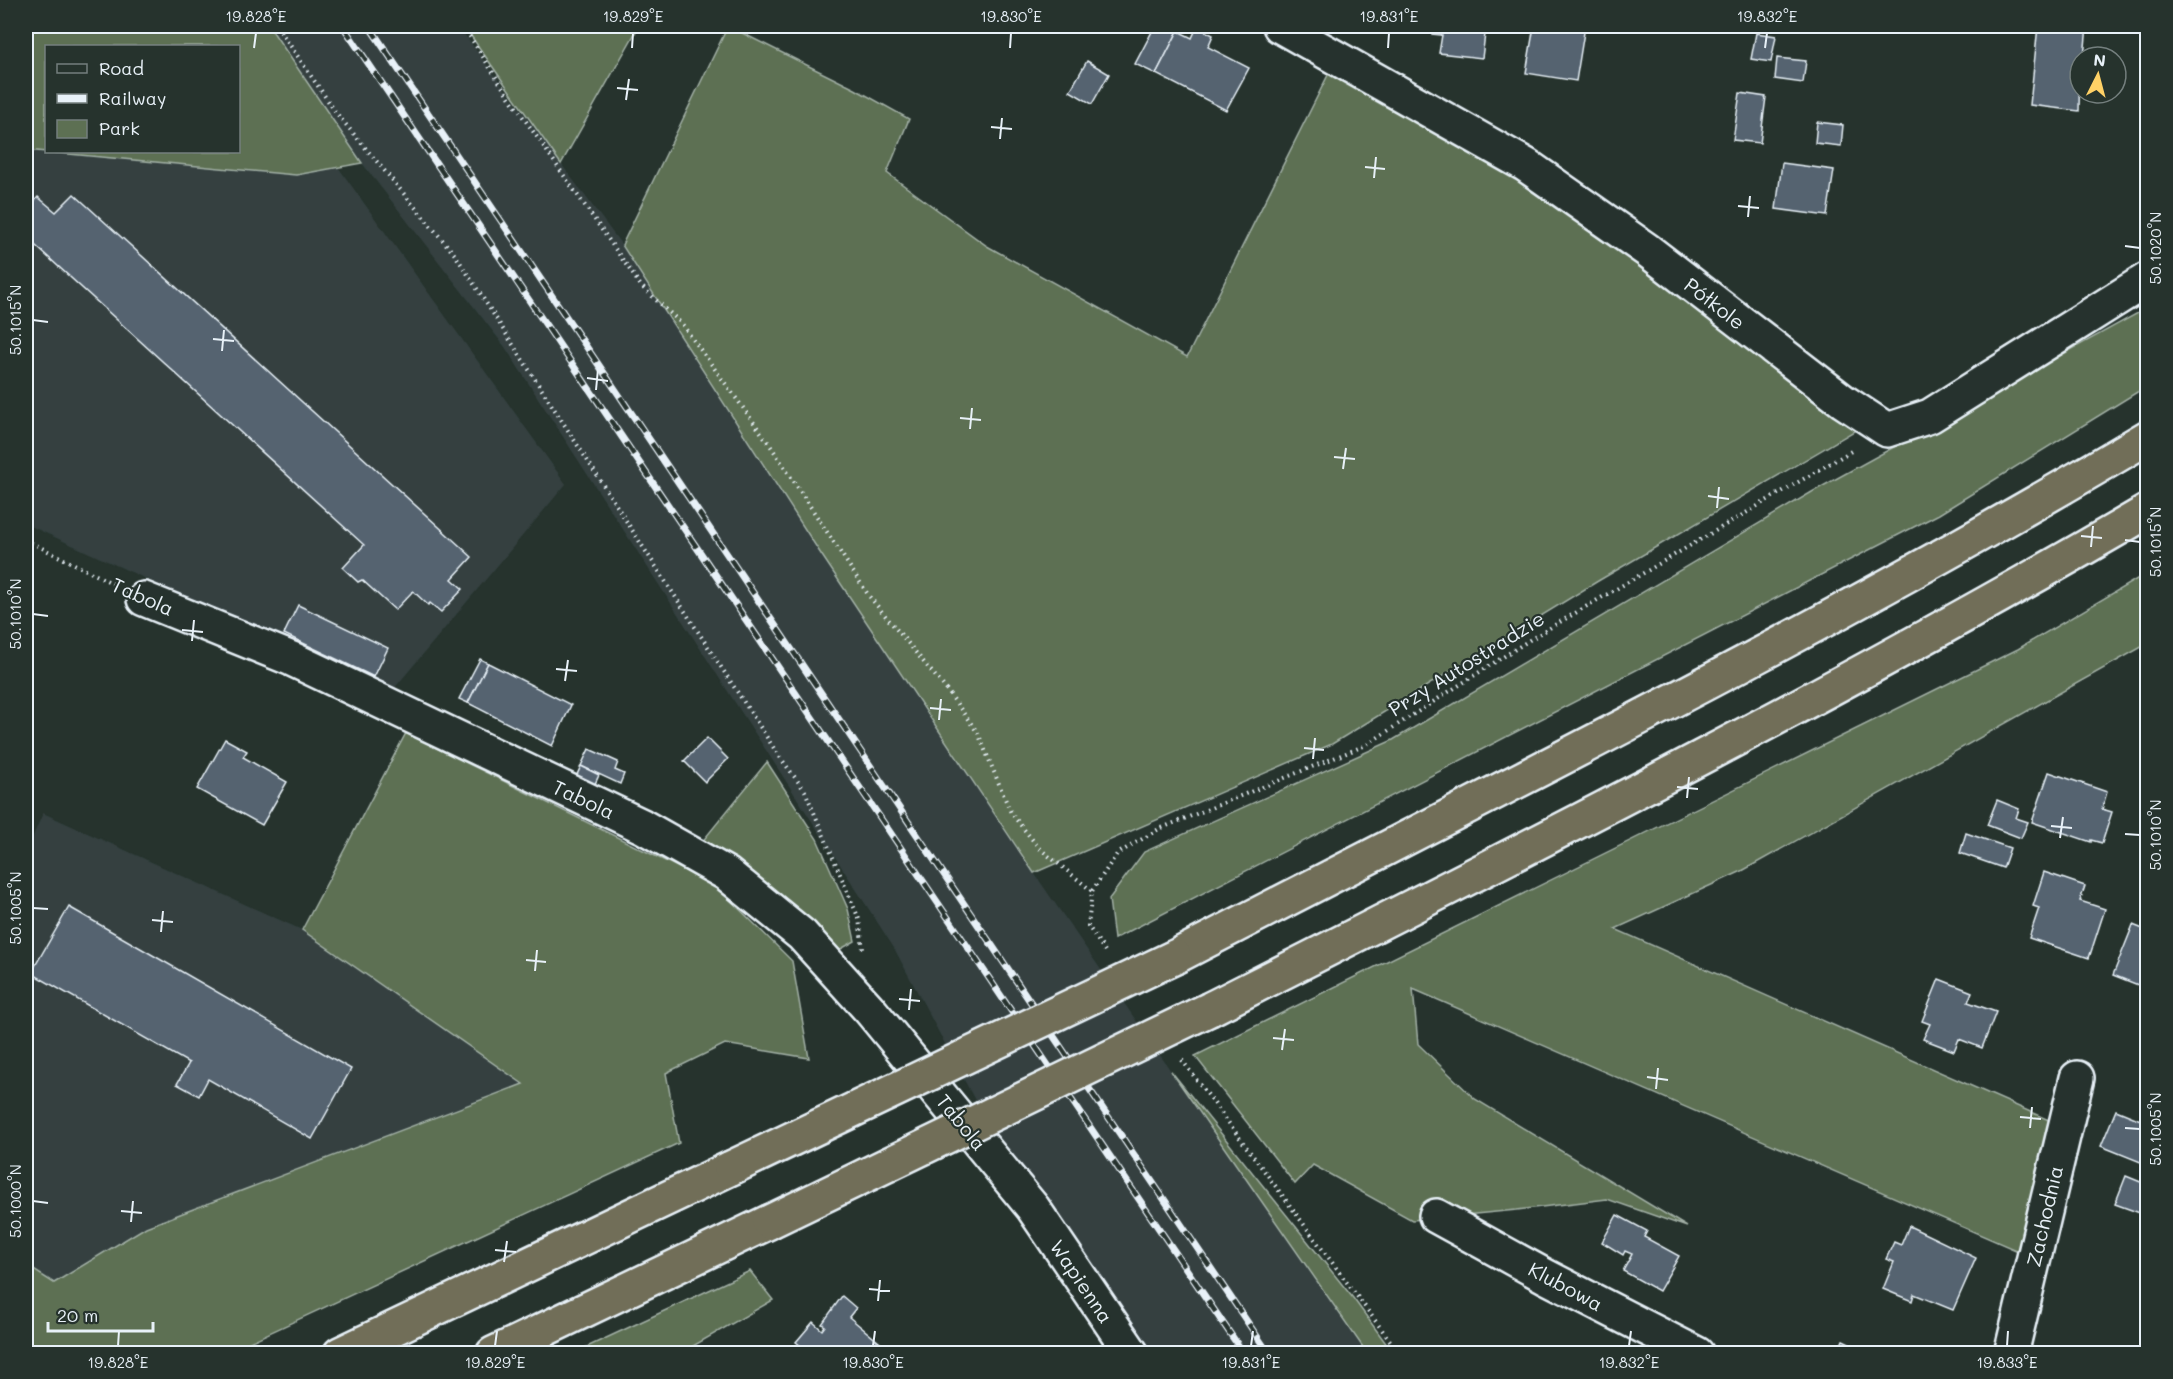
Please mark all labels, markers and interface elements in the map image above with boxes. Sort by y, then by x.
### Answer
text: 19.828°E [226,6,287,26]
text: 19.829°E [603,6,664,26]
text: 19.830°E [980,6,1042,26]
text: 19.831°E [1360,6,1419,26]
text: 19.832°E [1737,6,1798,26]
legend [45,45,240,153]
north arrow [2068,45,2128,105]
text: N [2092,49,2107,71]
text: Road [99,56,144,80]
text: Railway [99,86,166,110]
text: Park [99,116,140,140]
text: 50.1020°N [2145,212,2165,284]
street label: Półkole [1679,271,1751,335]
text: 50.1015°N [5,285,25,355]
text: 50.1015°N [2145,507,2165,577]
street label: Tabola [108,571,178,621]
text: 50.1010°N [5,578,25,650]
street label: Przy Autostradzie [1383,605,1549,721]
street label: Tabola [549,773,619,825]
text: 50.1010°N [2145,799,2165,871]
text: 50.1005°N [5,871,25,945]
street label: Tabola [931,1088,993,1156]
text: 50.1005°N [2145,1092,2165,1166]
street label: Zachodnia [2020,1163,2068,1269]
text: 50.1000°N [5,1164,25,1238]
street label: Wapienna [1045,1234,1119,1328]
street label: Klubowa [1524,1256,1608,1316]
scale bar [48,1295,153,1333]
text: 20 m [57,1303,98,1327]
text: 19.828°E [88,1352,149,1372]
text: 19.829°E [465,1352,526,1372]
text: 19.830°E [842,1352,904,1372]
text: 19.831°E [1222,1352,1281,1372]
text: 19.832°E [1599,1352,1660,1372]
text: 19.833°E [1976,1352,2038,1372]

